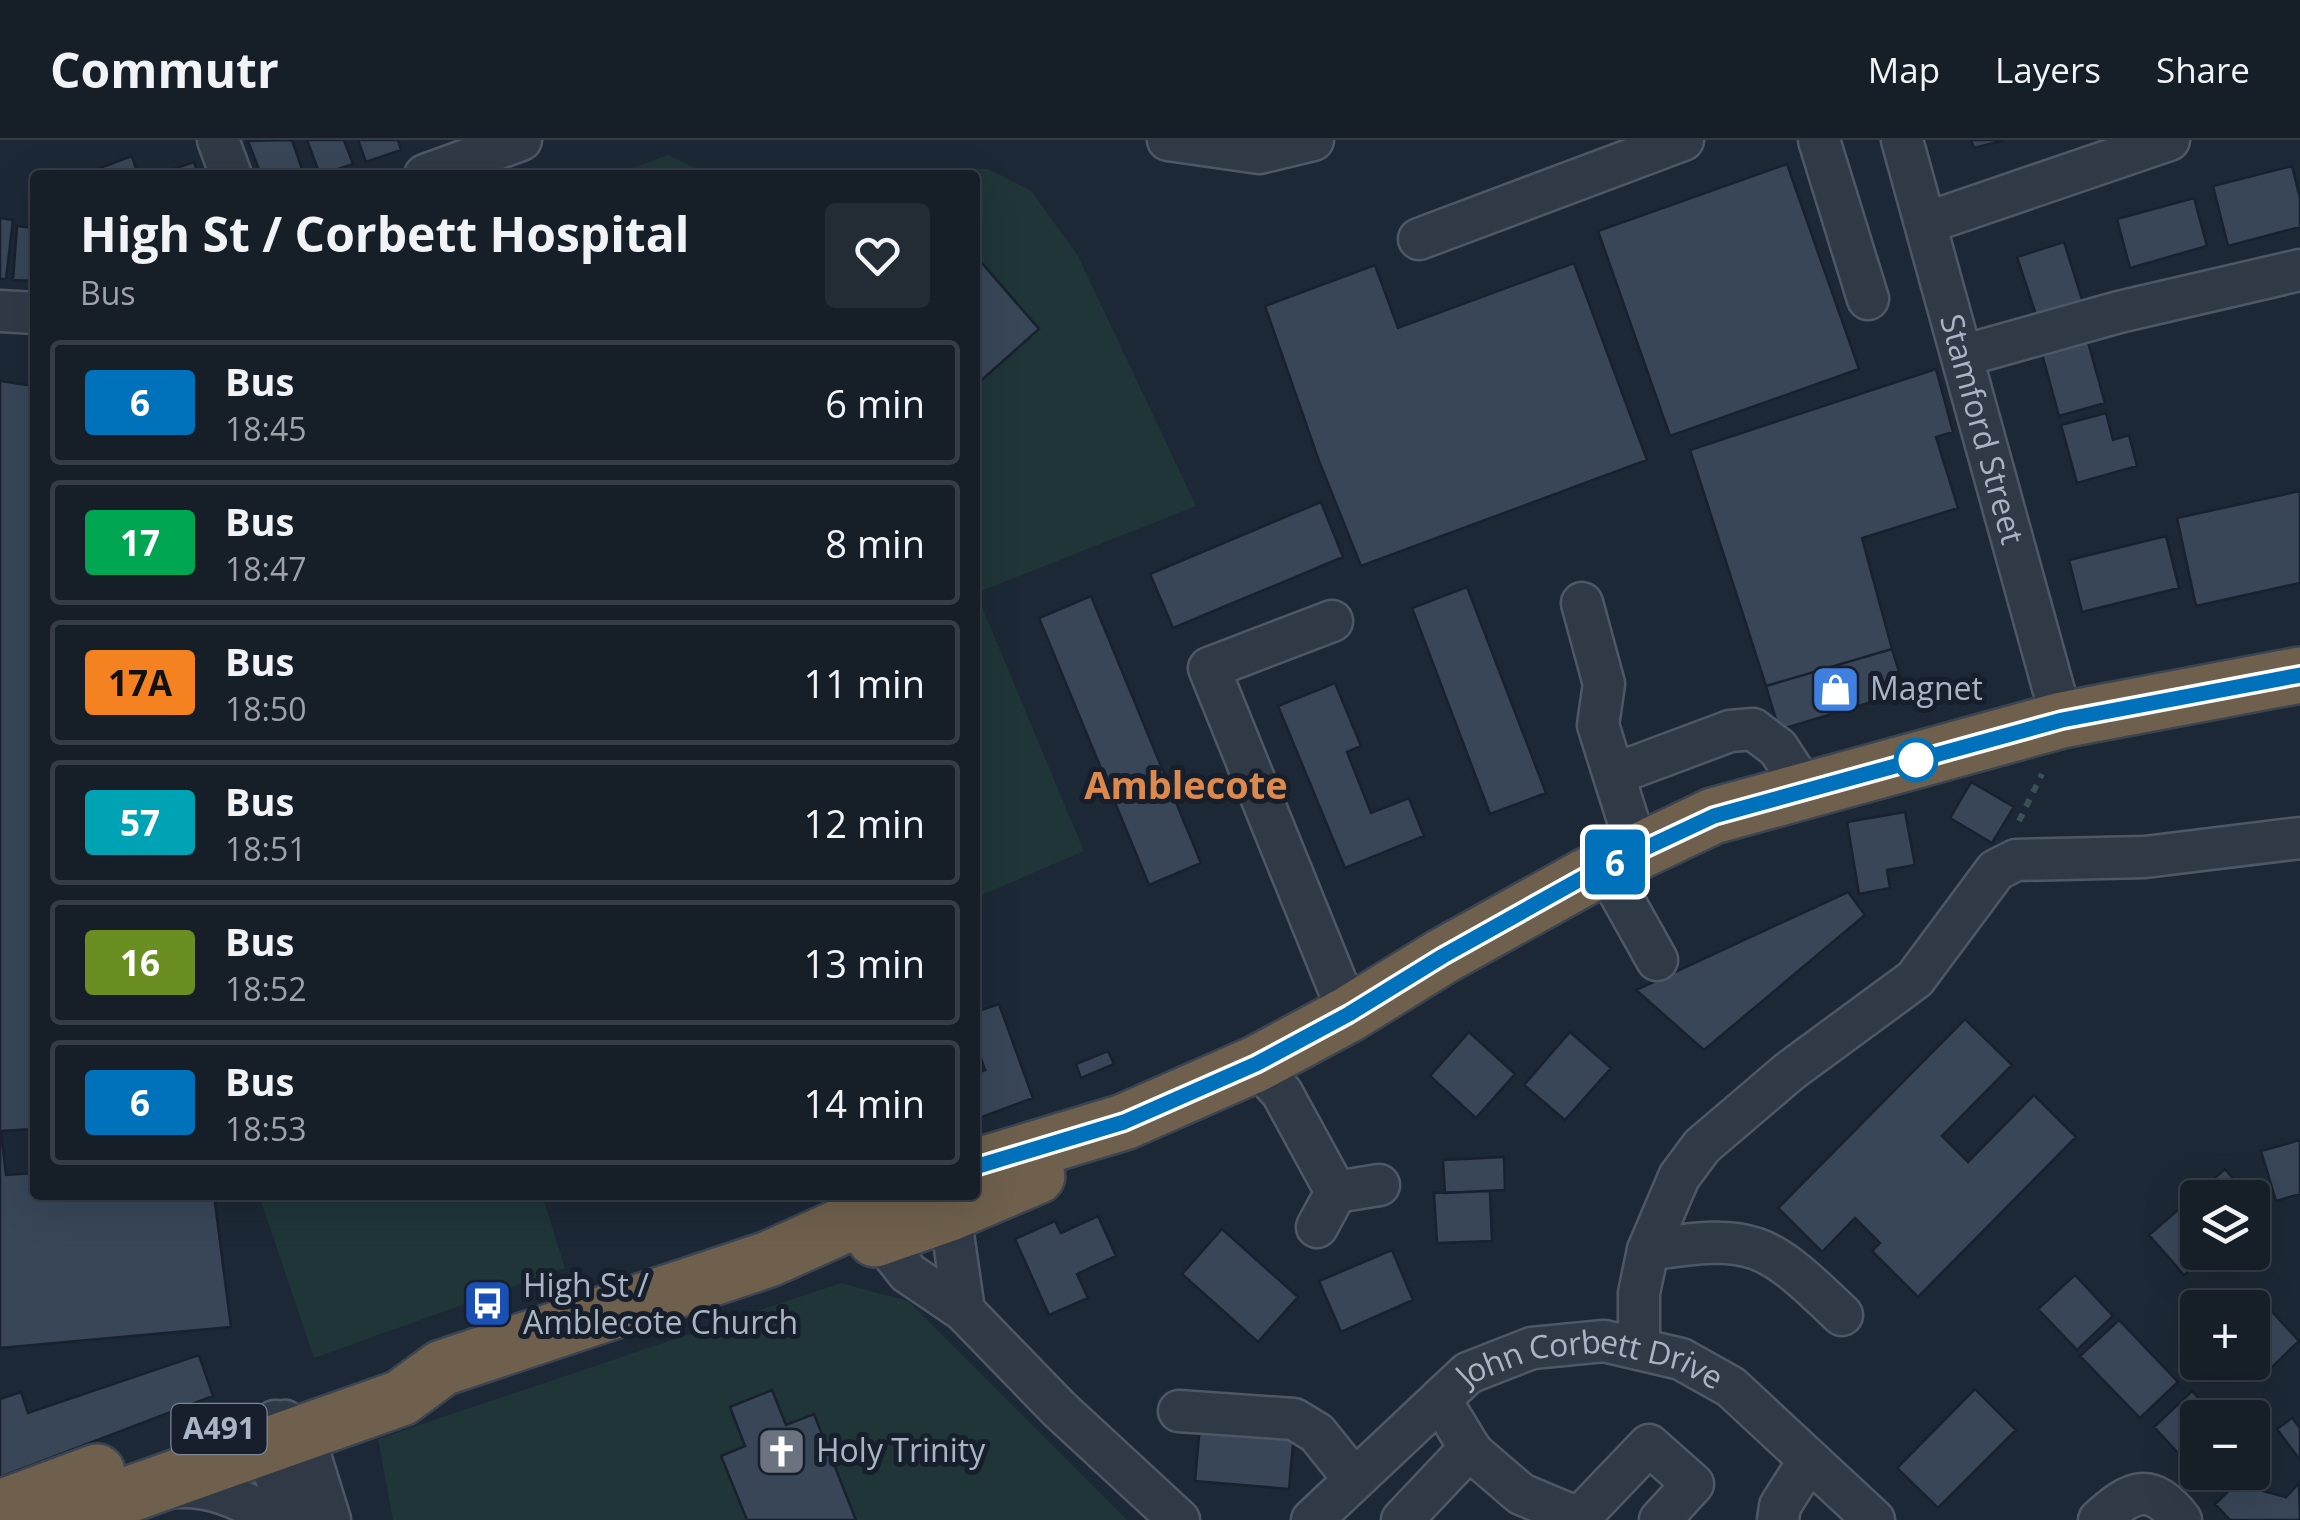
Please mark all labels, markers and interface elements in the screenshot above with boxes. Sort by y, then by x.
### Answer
text: Commutr [50,37,279,102]
text: Map [1868,46,1940,93]
text: Layers [1995,46,2101,93]
text: Share [2156,46,2250,93]
text: High St / Corbett Hospital [80,201,689,266]
button: heart [825,203,930,308]
text: Bus [80,271,136,314]
street label: Stamford Street [1931,309,2035,549]
text: Bus [225,355,294,407]
text: 6 min [825,377,925,429]
text: 6 [130,379,150,426]
text: 18:45 [225,407,307,450]
text: Bus [225,495,294,547]
text: 8 min [825,517,925,569]
text: 17 [120,519,160,566]
text: 18:47 [225,547,307,590]
text: Bus [225,635,294,687]
text: 11 min [804,657,925,709]
text: 17A [108,659,172,706]
shop icon: Magnet [1809,663,1861,715]
place label: Magnet [1870,666,1983,709]
text: 18:50 [225,687,307,730]
unlabelled marker [1895,739,1937,781]
district label: Amblecote [1084,758,1288,810]
text: Bus [225,775,294,827]
text: 12 min [804,797,925,849]
text: 57 [120,799,160,846]
text: 18:51 [225,827,307,870]
line badge: 6 [1582,830,1648,894]
text: 6 [1605,839,1625,886]
text: Bus [225,915,294,967]
text: 13 min [804,937,925,989]
text: 16 [120,939,160,986]
text: 18:52 [225,967,307,1010]
text: Bus [225,1055,294,1107]
text: 14 min [804,1077,925,1129]
text: 6 [130,1079,150,1126]
text: 18:53 [225,1107,307,1150]
map controls [2180,1180,2270,1490]
button: layers [2180,1180,2270,1270]
place label: High St / Amblecote Church [523,1263,798,1343]
bus stop icon: High St / Amblecote Church [462,1278,514,1330]
button: + [2180,1290,2270,1380]
text: John Corbett Drive [1443,1318,1731,1398]
street label: John Corbett Drive [1456,1371,1730,1409]
button: − [2180,1400,2270,1490]
road number: A491 [172,1404,266,1454]
church icon: Holy Trinity [755,1425,807,1477]
place label: Holy Trinity [816,1428,986,1471]

